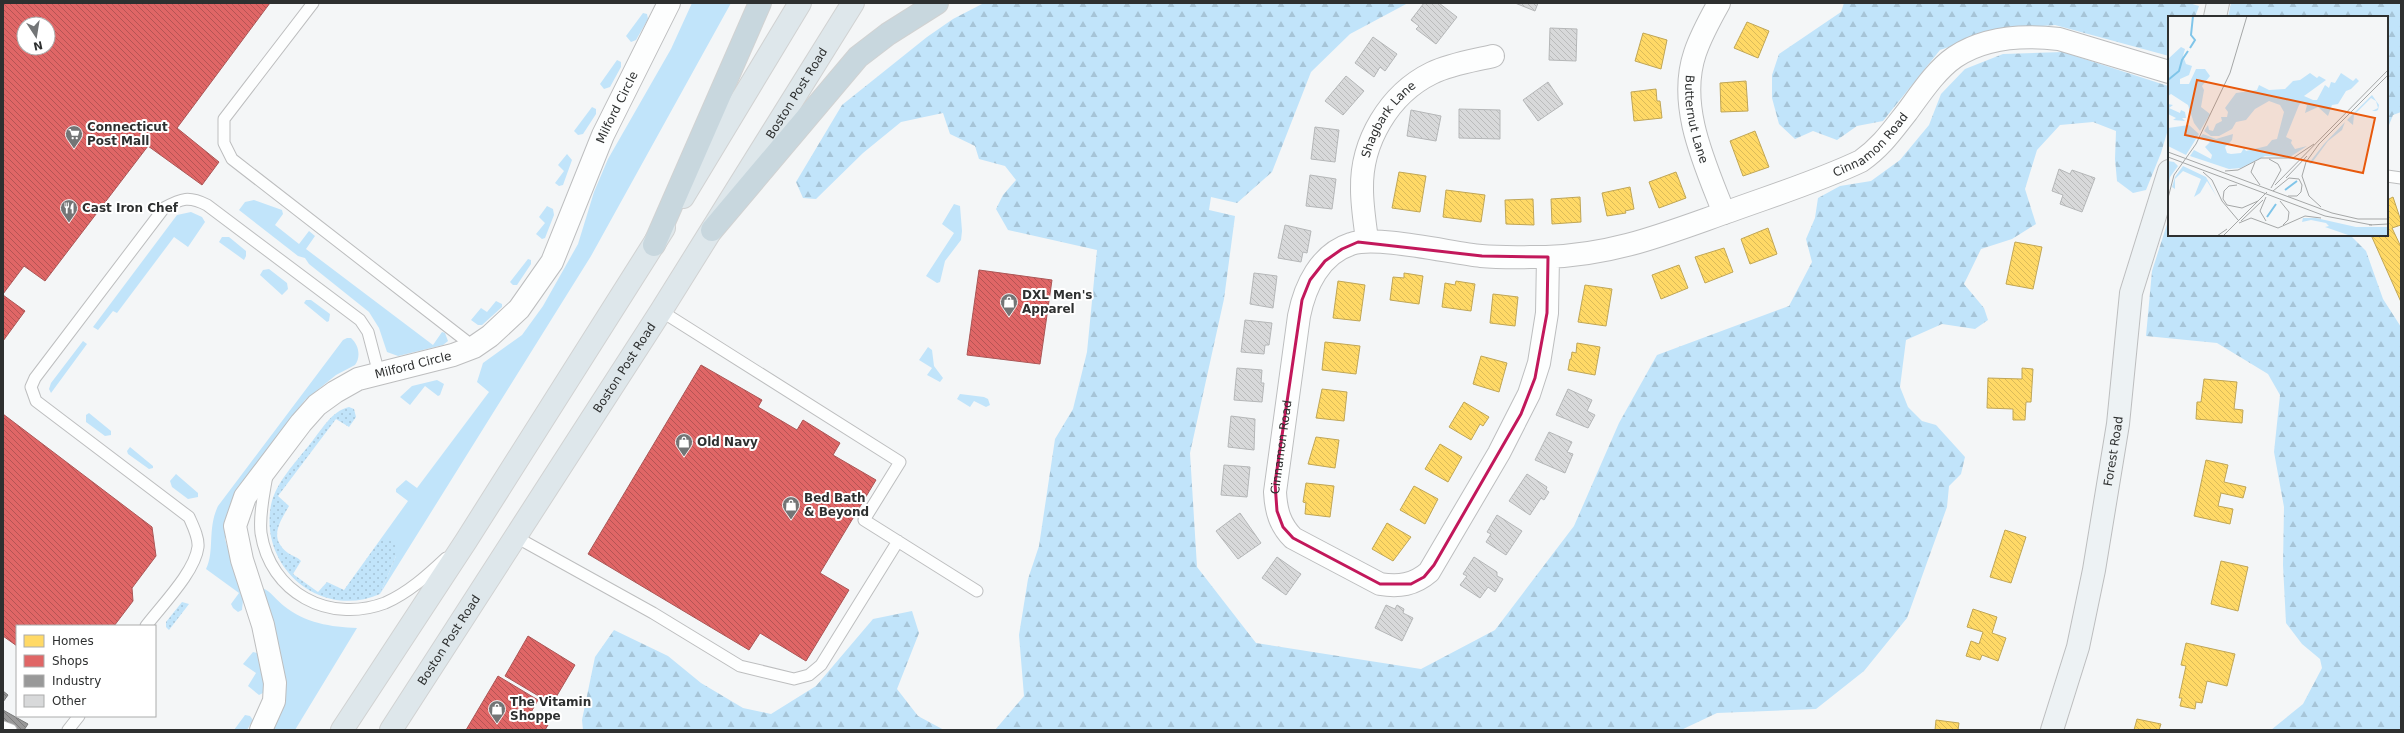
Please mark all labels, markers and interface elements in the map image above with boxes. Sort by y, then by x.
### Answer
north arrow [16,16,56,56]
inset map [2168,16,2388,236]
text: N [32,38,44,53]
street label: Boston Post Road [763,45,830,141]
street label: Milford Circle [593,69,641,145]
street label: Butternut Lane [1682,74,1711,165]
street label: Shagbark Lane [1359,78,1418,159]
street label: Cinnamon Road [1831,110,1911,180]
place label: Connecticut Post Mall [87,120,168,148]
supermarket icon: Connecticut Post Mall [64,124,84,149]
restaurant icon: Cast Iron Chef [59,198,79,223]
place label: Cast Iron Chef [82,201,179,215]
place label: DXL Men's Apparel [1022,288,1092,316]
shop icon: DXL Men's Apparel [999,292,1019,317]
street label: Boston Post Road [590,320,659,415]
street label: Milford Circle [373,349,453,382]
street label: Cinnamon Road [1268,399,1294,495]
street label: Forest Road [2101,416,2126,487]
shop icon: Old Navy [674,432,694,457]
place label: Old Navy [697,435,758,449]
place label: Bed Bath & Beyond [804,491,869,519]
shop icon: Bed Bath & Beyond [781,495,801,520]
street label: Boston Post Road [415,592,483,688]
legend [16,625,156,717]
text: Homes [52,634,94,648]
text: Shops [52,654,88,668]
text: Industry [52,674,101,688]
text: Other [52,694,86,708]
place label: The Vitamin Shoppe [510,695,591,723]
shop icon: The Vitamin Shoppe [487,699,507,724]

